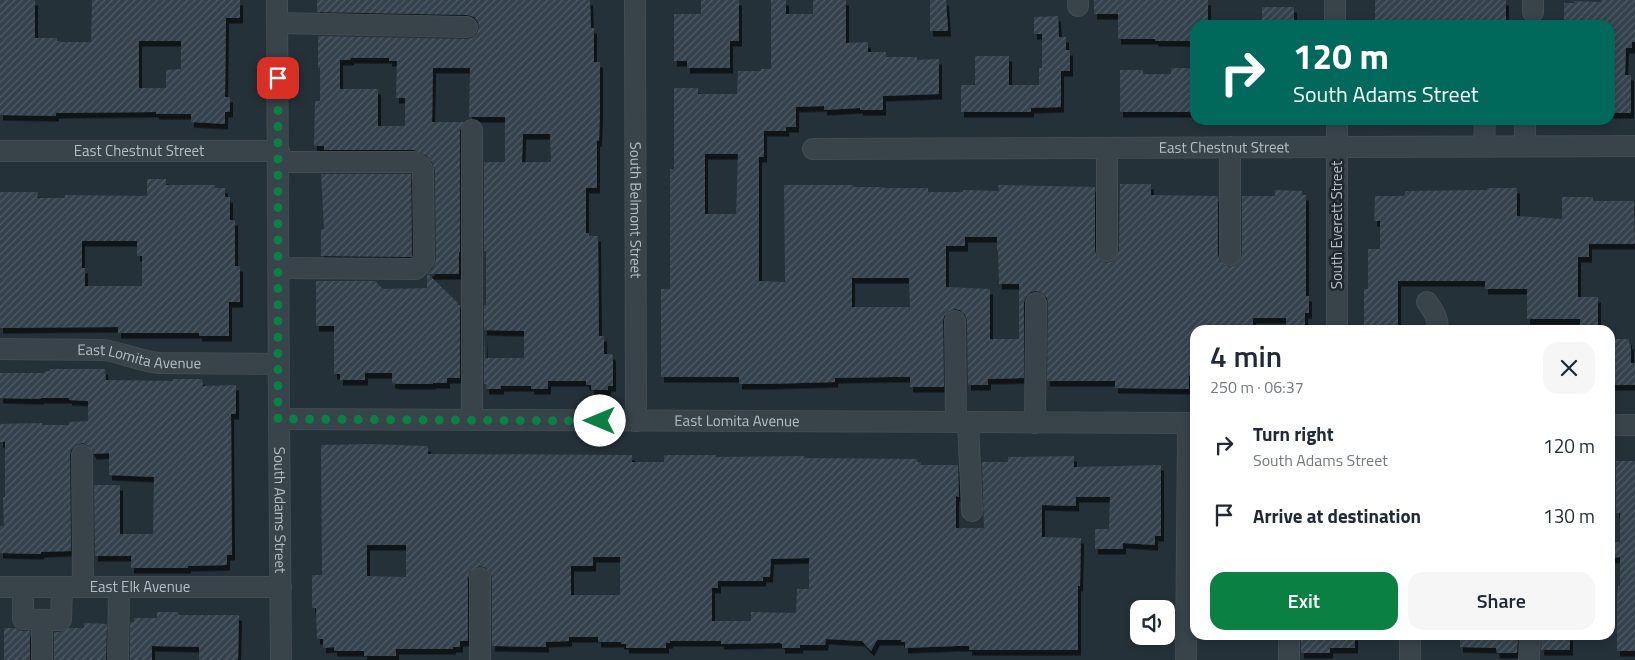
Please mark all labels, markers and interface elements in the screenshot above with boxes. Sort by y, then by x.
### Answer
text: 120 m [1293,29,1389,83]
icon: right [1210,40,1275,105]
pin [257,57,299,99]
icon: arrive [264,64,292,92]
text: South Adams Street [1293,77,1478,111]
street label: East Chestnut Street [1159,135,1290,159]
street label: East Chestnut Street [74,139,205,162]
street label: South Belmont Street [624,142,648,279]
street label: South Everett Street [1325,160,1348,289]
text: 4 min [1210,333,1282,379]
street label: East Lomita Avenue [77,338,201,374]
button: close [1543,342,1595,394]
text: 250 m · 06:37 [1210,375,1304,399]
position arrow [573,394,625,446]
street label: East Lomita Avenue [674,409,800,432]
text: Turn right [1253,419,1334,448]
icon: right [1210,431,1238,459]
text: 120 m [1543,431,1595,460]
street label: South Adams Street [268,447,292,574]
text: South Adams Street [1253,448,1388,472]
icon: arrive [1210,501,1238,529]
text: Arrive at destination [1253,501,1421,530]
text: 130 m [1543,501,1595,530]
button: Exit [1210,572,1398,630]
button: Share [1408,572,1595,630]
street label: East Elk Avenue [90,575,190,598]
map controls [1130,600,1175,645]
button: sound [1130,600,1175,645]

